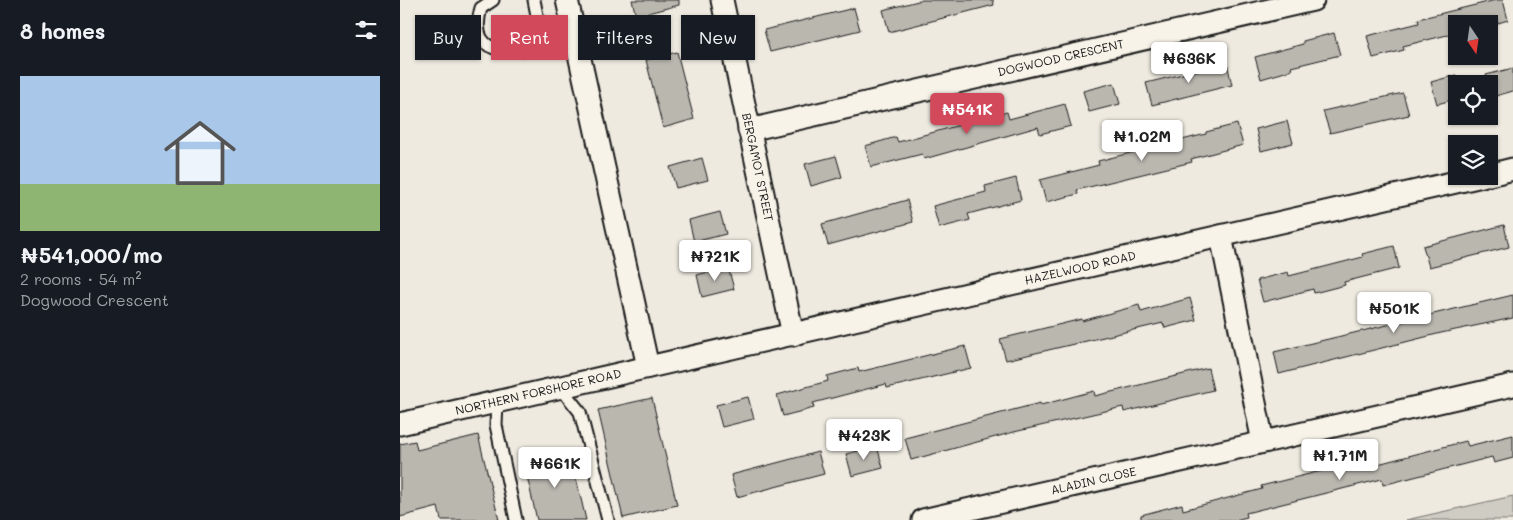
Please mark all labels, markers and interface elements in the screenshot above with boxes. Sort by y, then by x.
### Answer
chip: Buy [415,15,481,60]
chip: Rent [491,15,568,60]
chip: Filters [578,15,671,60]
chip: New [681,15,755,60]
north arrow [1448,15,1498,65]
map controls [1448,15,1498,185]
icon: filters [352,16,380,44]
text: 8 homes [20,17,105,44]
street label: DOGWOOD CRESCENT [996,35,1126,79]
pin: ₦636K [1154,42,1224,84]
text: ₦636K [1162,47,1216,68]
button: locate [1448,75,1498,125]
pin: ₦541K [932,92,1002,135]
text: ₦541K [941,98,993,119]
icon: home [155,108,245,198]
street label: BERGAMOT STREET [739,111,778,223]
pin: ₦1.02M [1101,120,1183,162]
text: ₦1.02M [1113,125,1171,146]
button: layers [1448,135,1498,185]
pin: ₦721K [680,240,750,282]
text: ₦541,000/mo [20,241,162,268]
text: ₦721K [690,245,740,266]
street label: HAZELWOOD ROAD [1023,247,1137,288]
text: 2 rooms · 54 m² [20,268,141,289]
text: Dogwood Crescent [20,289,169,310]
pin: ₦501K [1359,292,1429,334]
text: ₦501K [1368,297,1420,318]
street label: NORTHERN FORSHORE ROAD [454,365,623,418]
pin: ₦423K [829,418,899,461]
text: ₦423K [837,424,891,445]
pin: ₦1.71M [1299,438,1381,481]
text: ₦1.71M [1312,444,1368,465]
pin: ₦661K [520,446,590,489]
text: ₦661K [529,452,581,473]
street label: ALADIN CLOSE [1049,462,1138,498]

